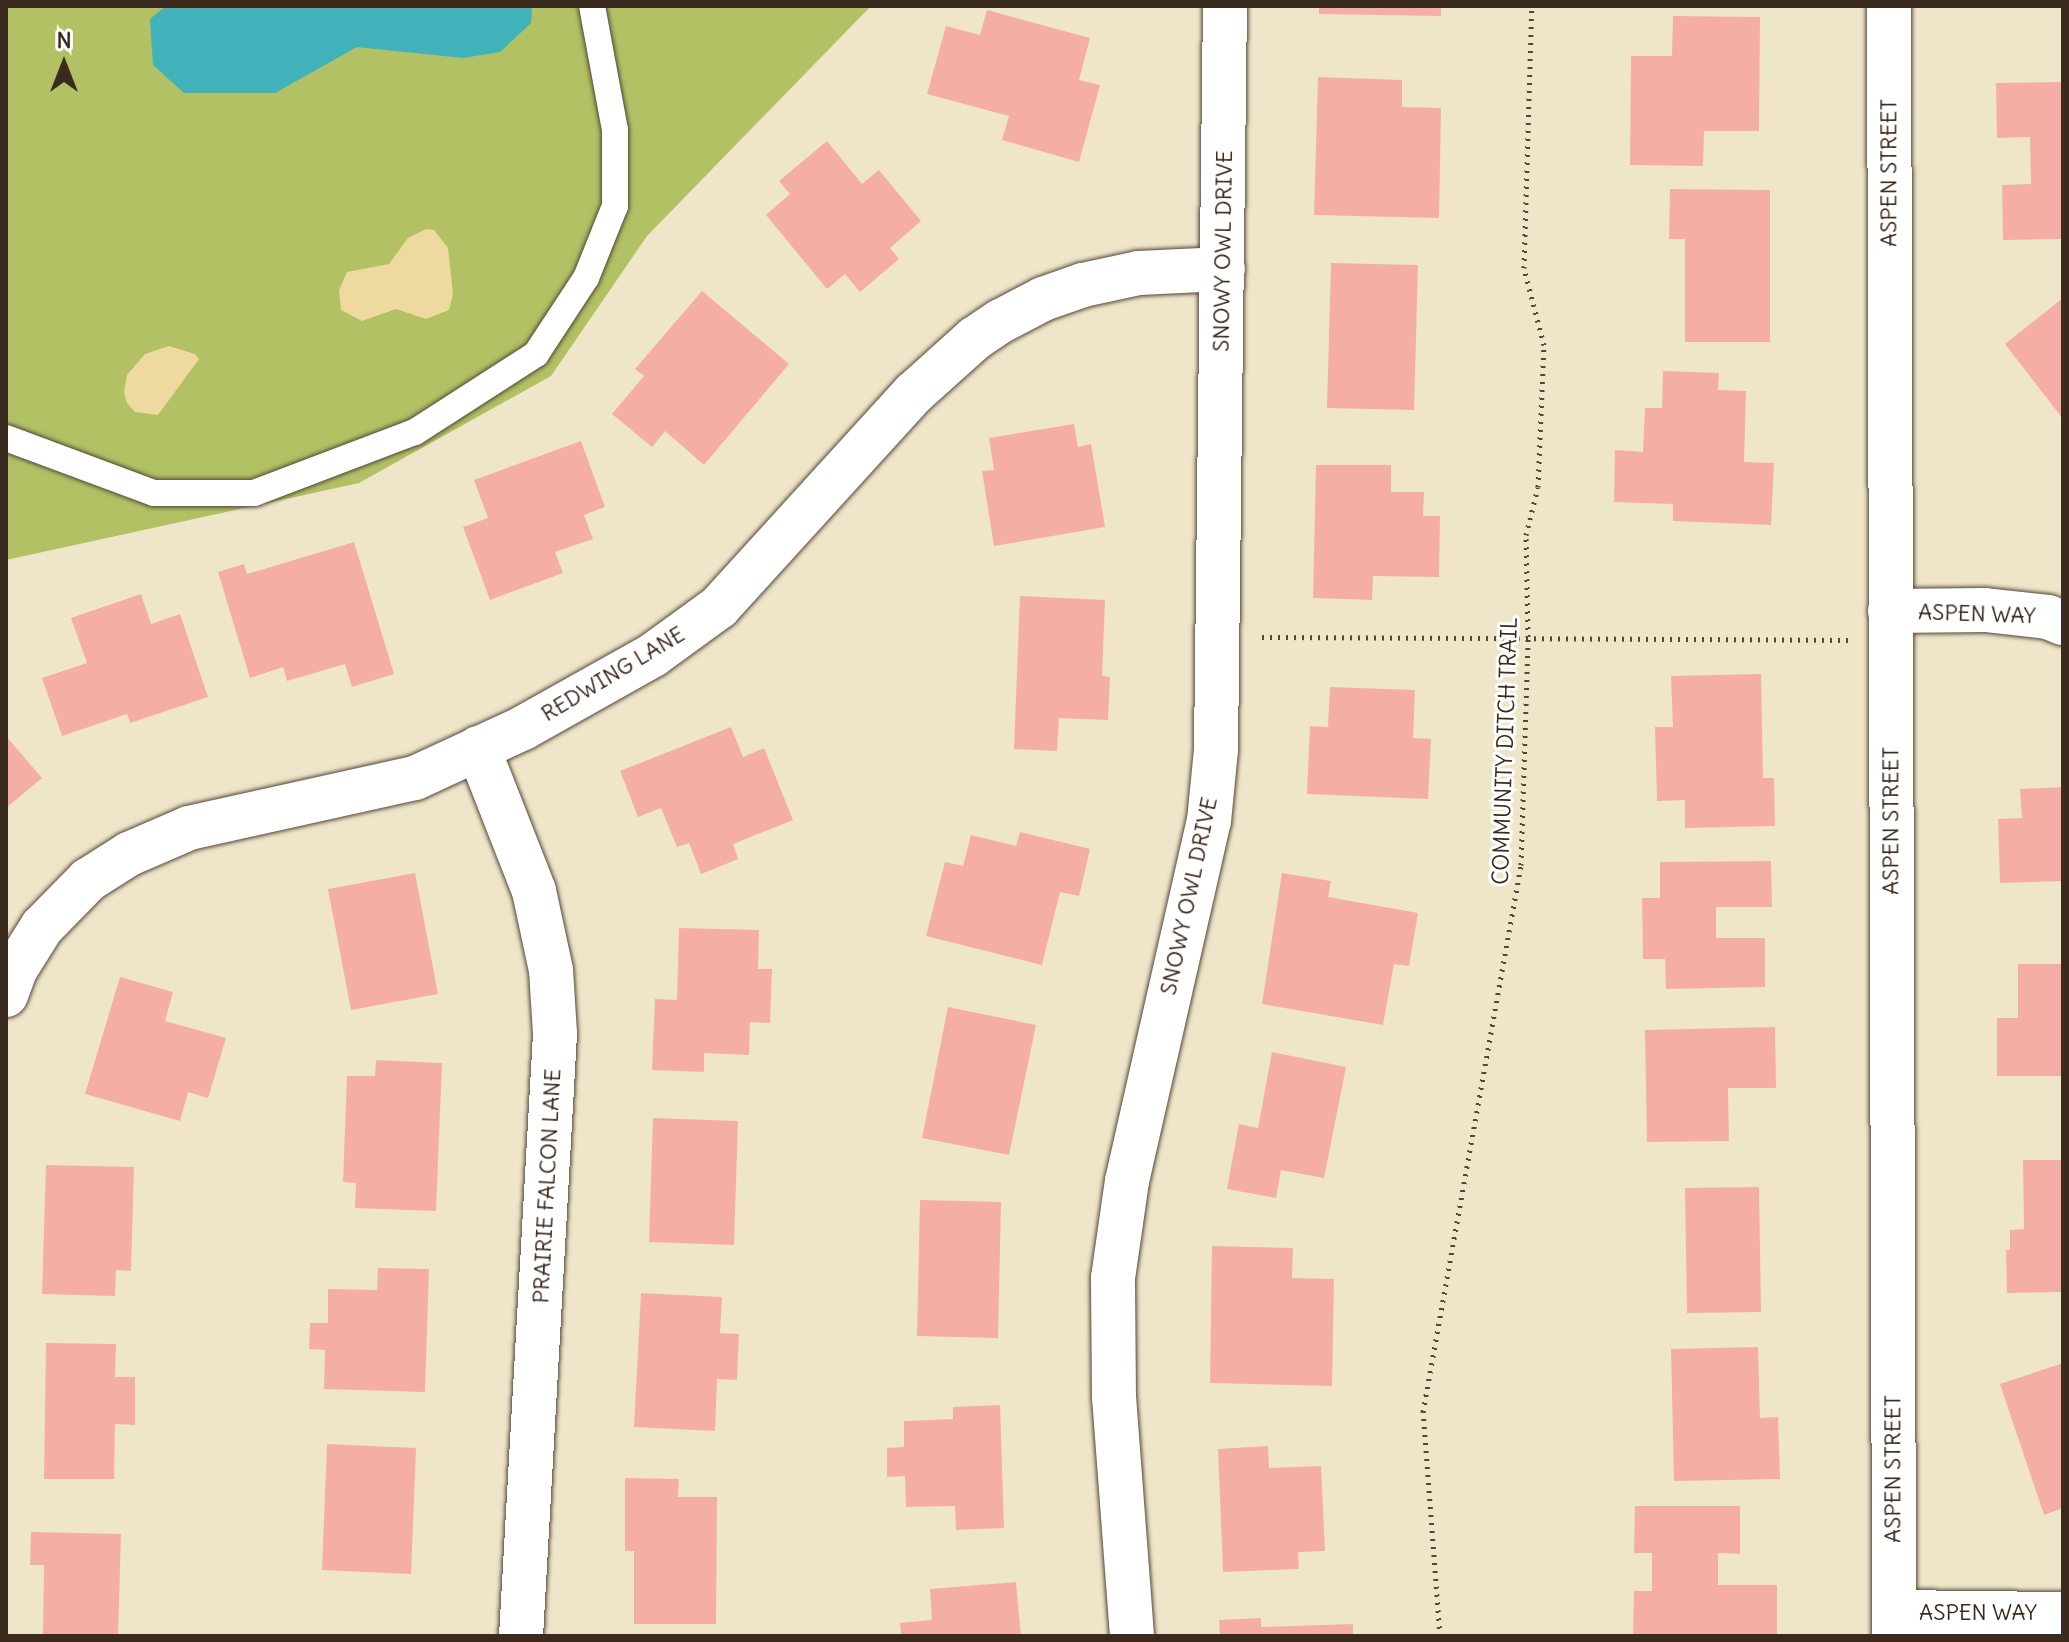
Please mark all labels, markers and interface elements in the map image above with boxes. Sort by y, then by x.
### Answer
north arrow [24,24,104,104]
text: N [56,26,72,54]
street label: ASPEN STREET [1876,99,1902,247]
street label: SNOWY OWL DRIVE [1208,150,1238,352]
street label: ASPEN WAY [1918,599,2036,629]
street label: COMMUNITY DITCH TRAIL [1487,617,1523,885]
street label: REDWING LANE [537,621,689,727]
street label: ASPEN STREET [1878,747,1904,895]
street label: SNOWY OWL DRIVE [1155,795,1223,997]
street label: PRAIRIE FALCON LANE [528,1068,566,1304]
street label: ASPEN STREET [1880,1395,1906,1543]
street label: ASPEN WAY [1919,1600,2037,1626]

